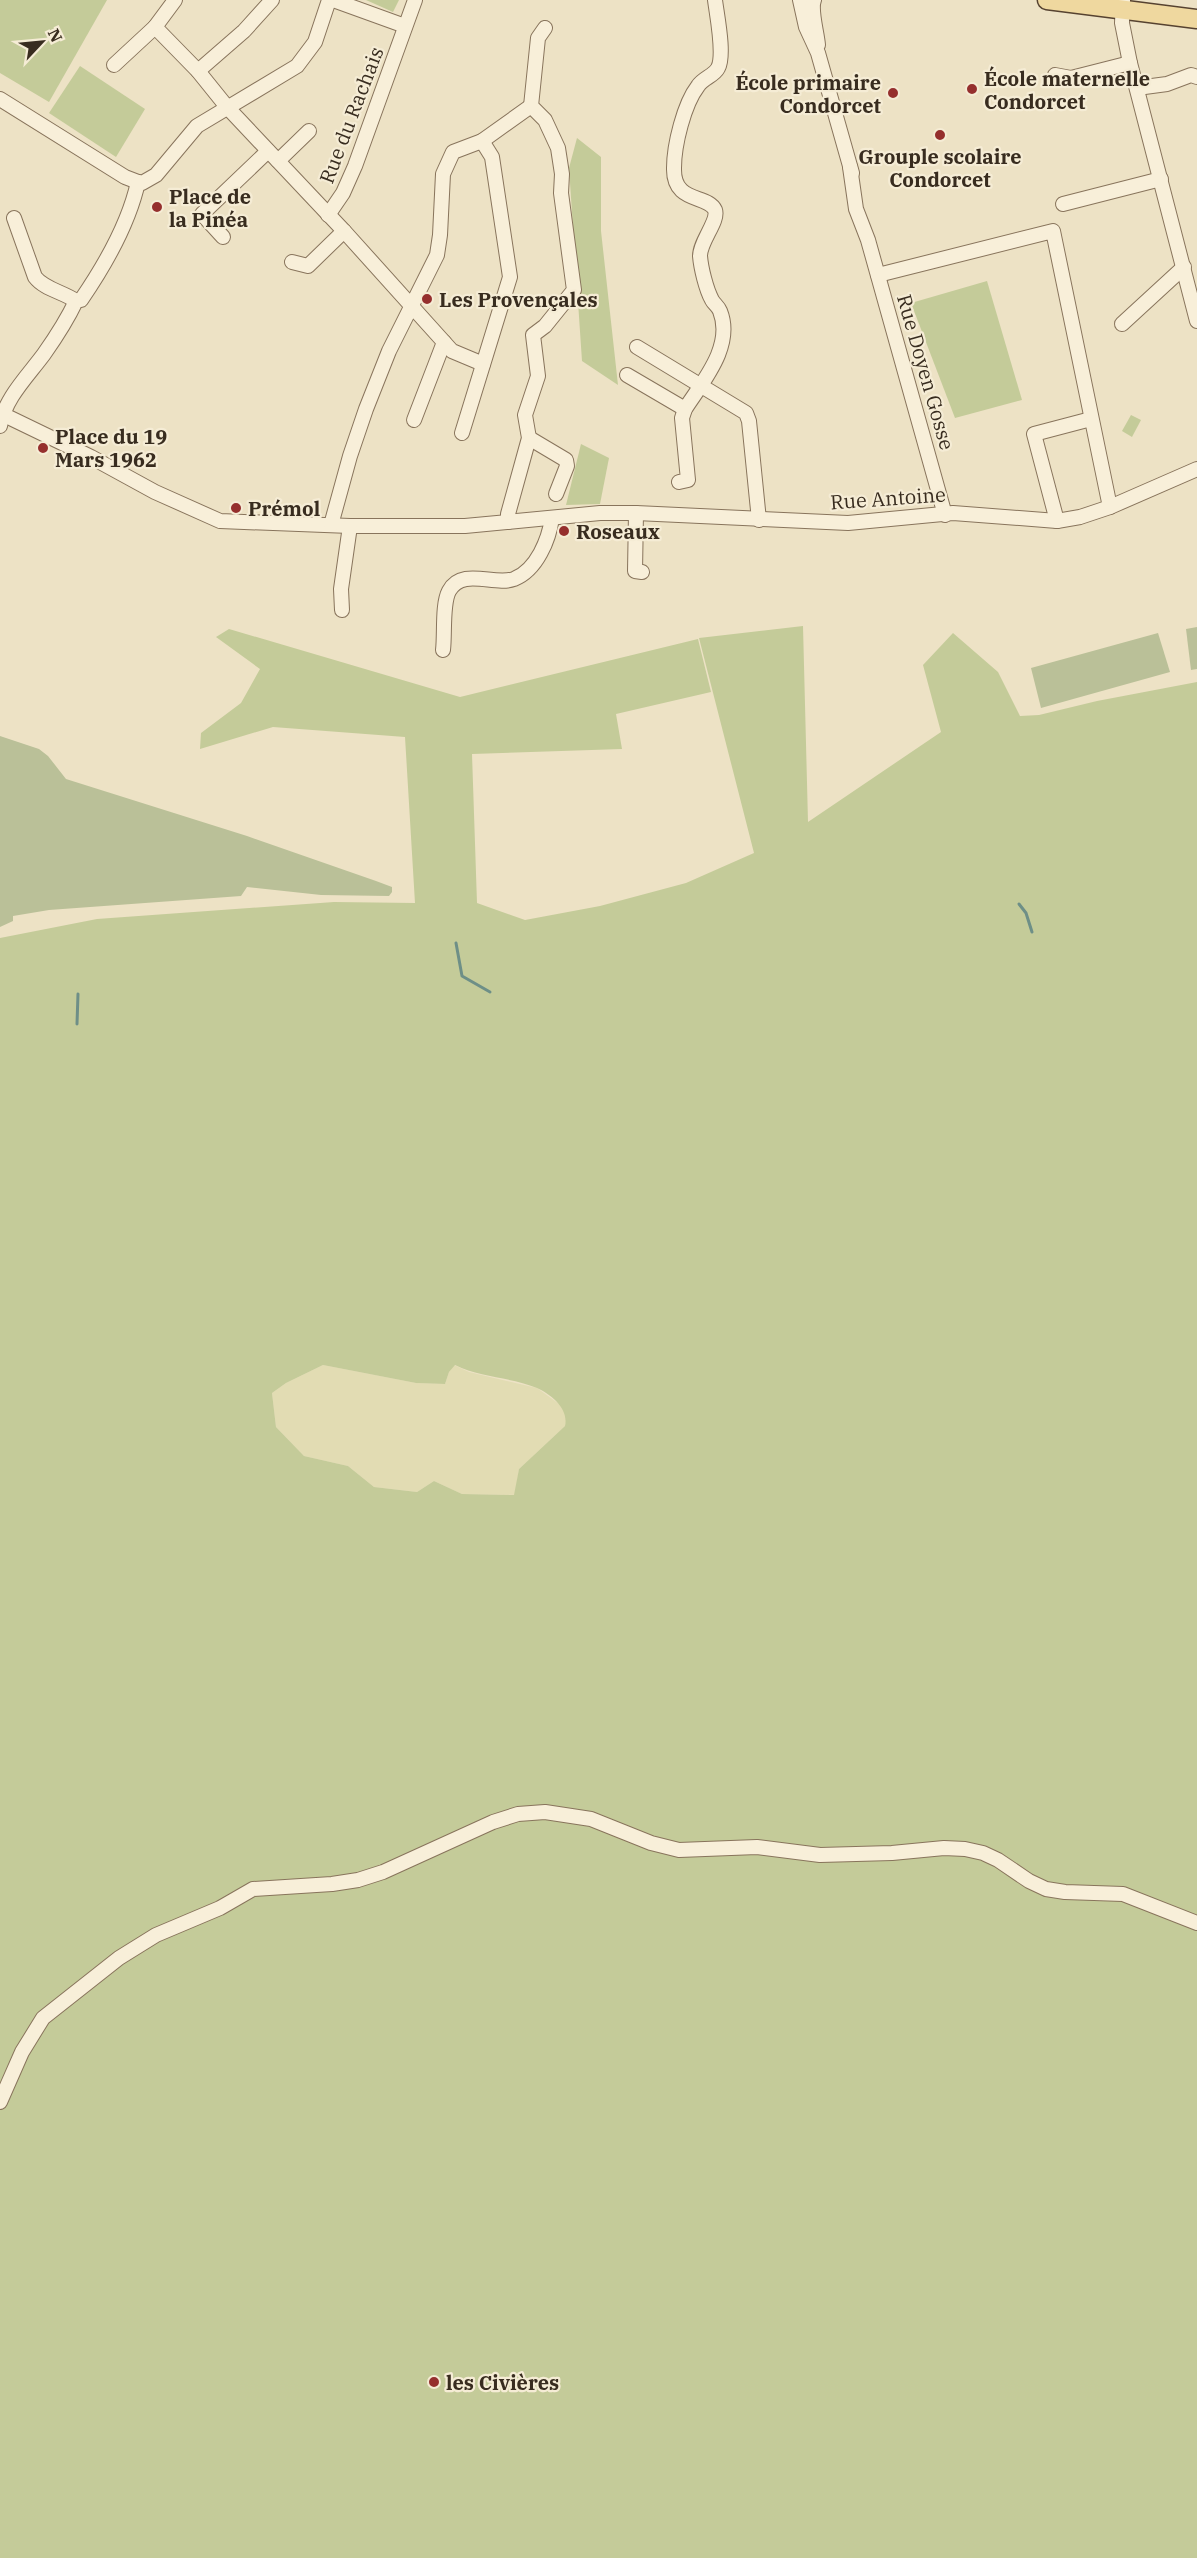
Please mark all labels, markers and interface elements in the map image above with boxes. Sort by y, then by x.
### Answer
north arrow [12,12,72,72]
text: N [44,25,67,45]
street label: Rue du Rachais [313,43,389,187]
place label: École maternelle Condorcet [984,65,1150,115]
place label: École primaire Condorcet [735,69,882,119]
marker: École maternelle Condorcet [965,82,979,96]
marker: École primaire Condorcet [886,86,900,100]
marker: Grouple scolaire Condorcet [933,128,947,142]
place label: Grouple scolaire Condorcet [858,143,1022,193]
place label: Place de la Pinéa [169,183,251,233]
marker: Place de la Pinéa [150,200,164,214]
place label: Les Provençales [439,286,598,313]
street label: Rue Doyen Gosse [891,291,961,453]
marker: Les Provençales [420,292,434,306]
place label: Place du 19 Mars 1962 [55,423,167,473]
marker: Place du 19 Mars 1962 [36,441,50,455]
street label: Rue Antoine [829,480,947,516]
place label: Prémol [248,495,320,522]
marker: Prémol [229,501,243,515]
place label: Roseaux [576,518,660,545]
marker: Roseaux [557,524,571,538]
place label: les Civières [446,2369,559,2396]
marker: les Civières [427,2375,441,2389]

